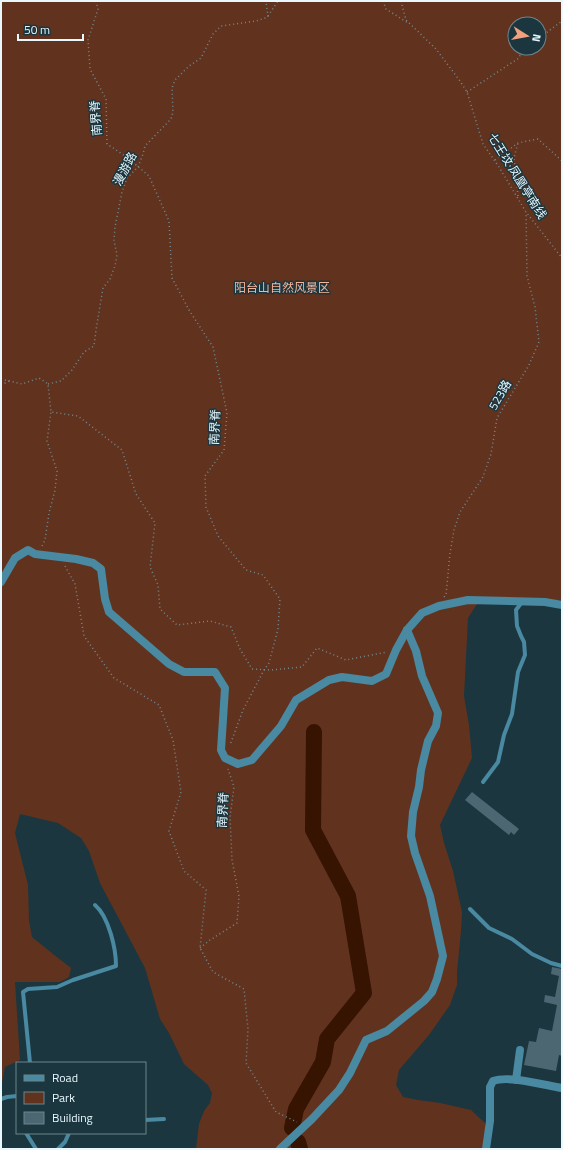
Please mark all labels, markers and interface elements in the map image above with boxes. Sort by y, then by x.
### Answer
scale bar [18,16,83,42]
north arrow [507,16,547,56]
text: 50 m [24,20,50,39]
text: N [528,33,545,43]
street label: 南界脊 [84,99,107,137]
street label: 七王坟·凤凰亭南线 [483,129,552,223]
street label: 漫游路 [108,148,141,189]
park label: 阳台山自然风景区 [234,278,330,297]
street label: 523路 [483,376,516,413]
street label: 南界脊 [204,409,225,445]
street label: 南界脊 [212,791,233,828]
legend [16,1062,146,1134]
text: Road [52,1068,78,1087]
text: Park [52,1088,75,1107]
text: Building [52,1108,93,1127]

